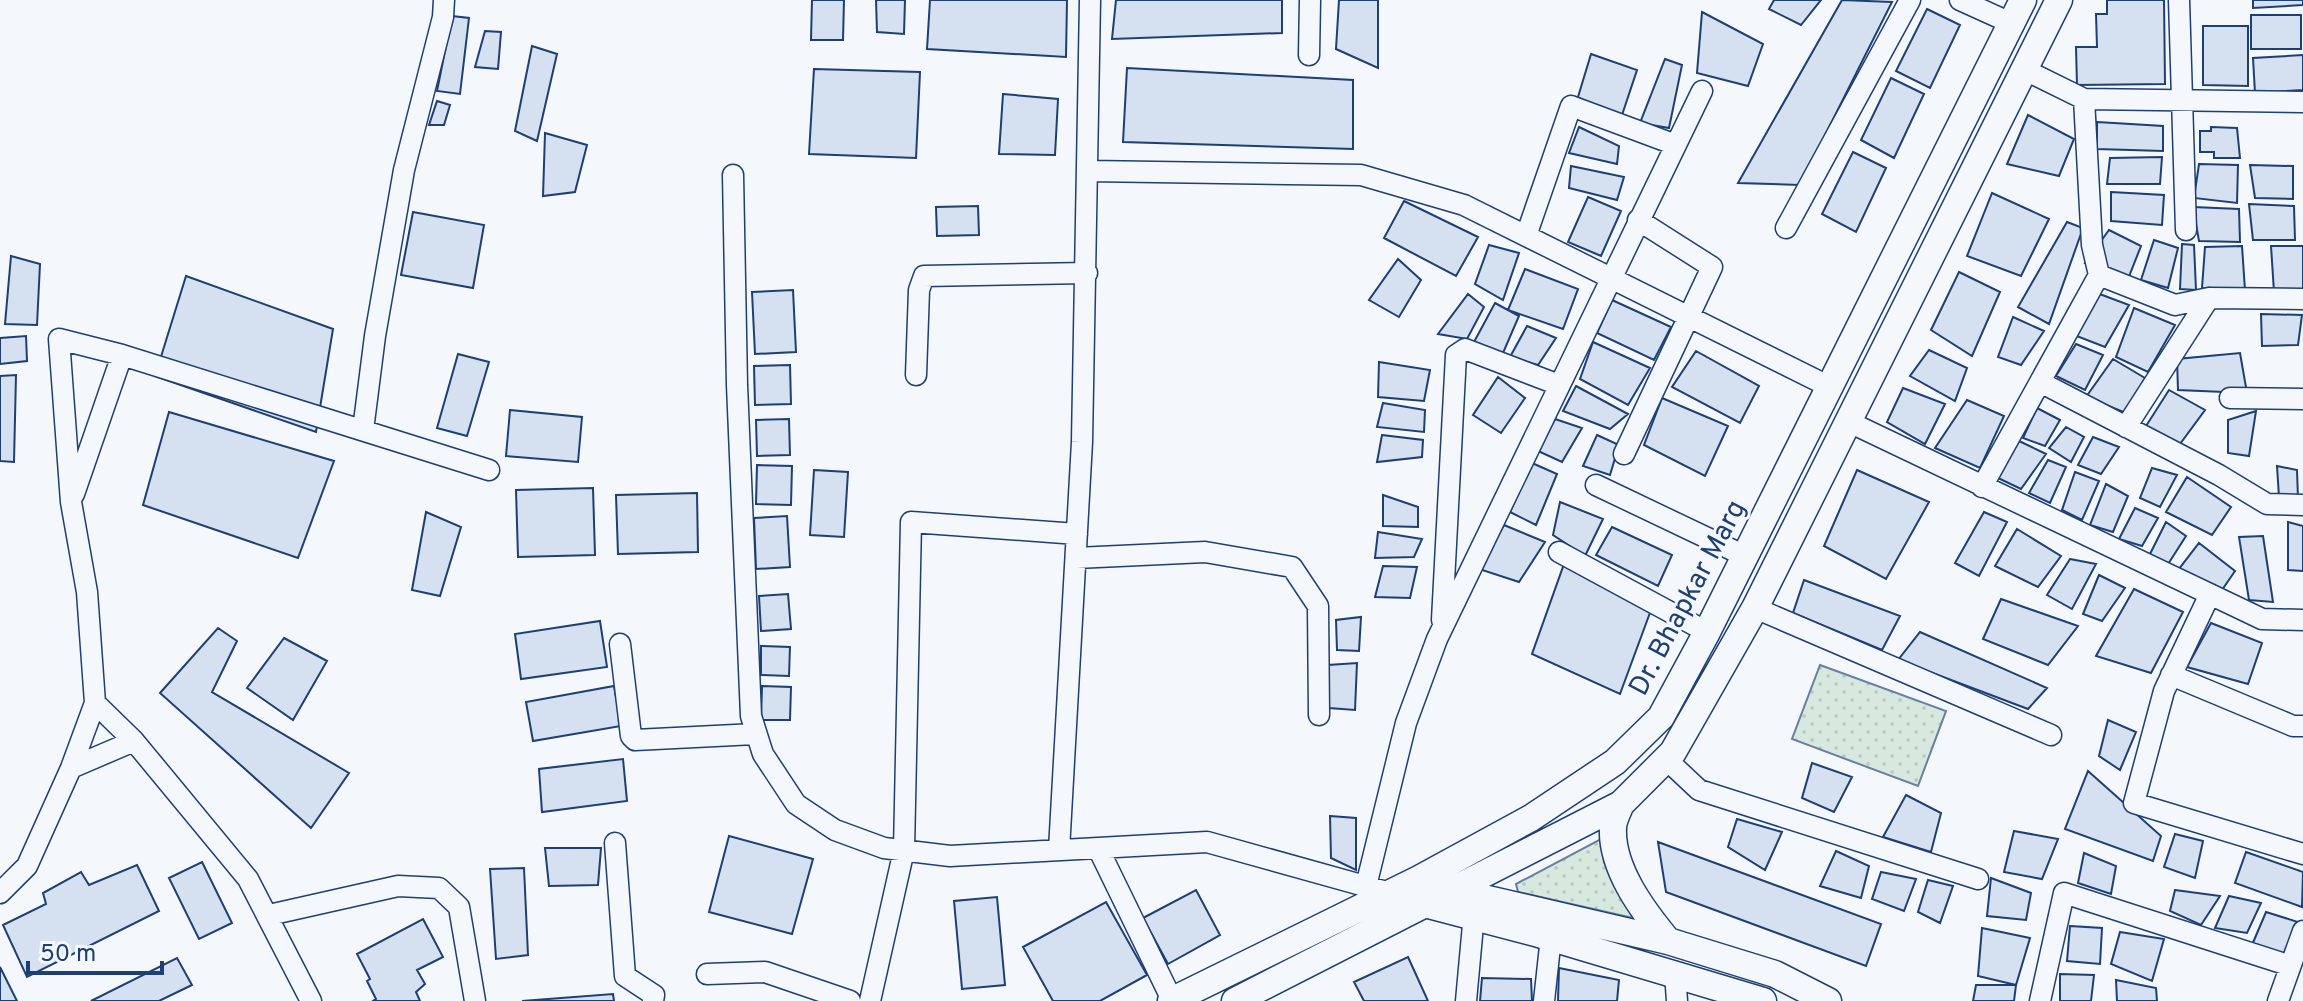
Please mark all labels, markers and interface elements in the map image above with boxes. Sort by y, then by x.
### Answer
street label: Dr. Bhapkar Marg [1622,494,1755,703]
scale bar [28,925,162,975]
text: 50 m [40,940,96,970]

